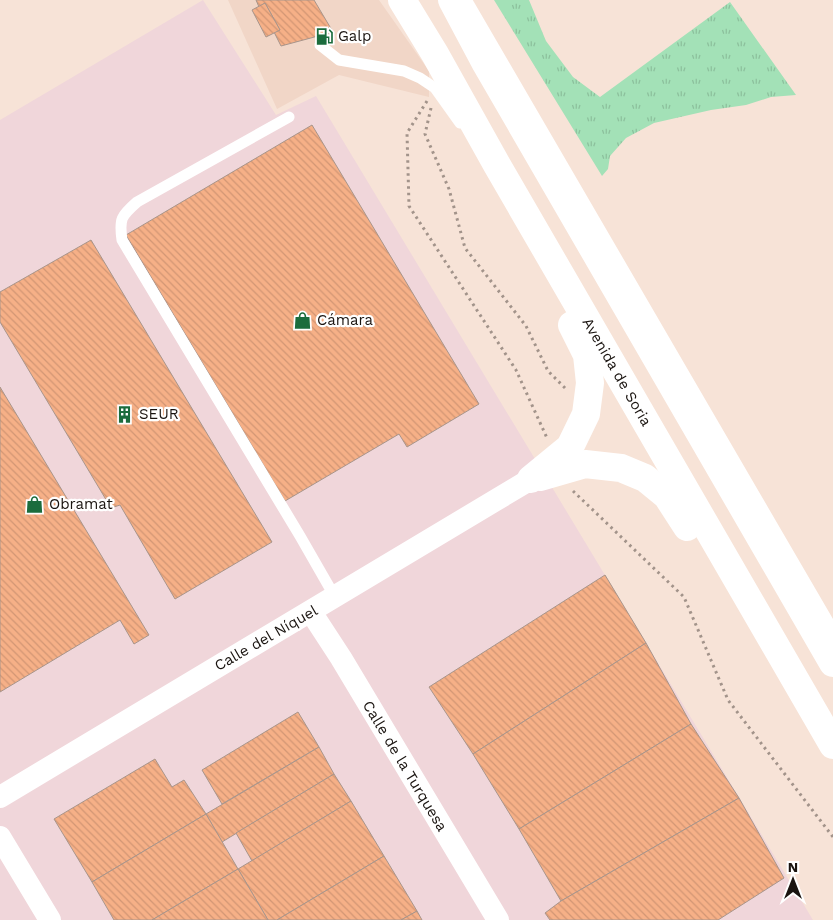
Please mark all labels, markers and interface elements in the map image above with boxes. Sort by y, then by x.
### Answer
fuel station icon: Galp [314,26,334,46]
place label: Galp [338,27,371,45]
shop icon: Cámara [293,310,313,330]
place label: Cámara [317,311,373,329]
street label: Avenida de Soria [579,315,656,430]
building icon: SEUR [115,404,135,424]
place label: SEUR [139,405,179,423]
shop icon: Obramat [25,494,45,514]
place label: Obramat [49,495,113,513]
street label: Calle del Níquel [211,601,321,675]
street label: Calle de la Turquesa [359,697,451,835]
north arrow [768,855,818,905]
text: N [788,859,798,875]

